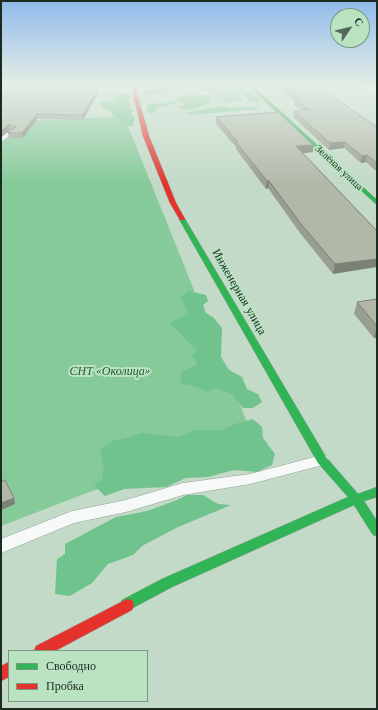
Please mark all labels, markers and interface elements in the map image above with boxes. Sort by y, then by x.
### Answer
north arrow [330,8,370,48]
text: С [351,14,367,29]
street label: Зелёная улица [313,143,365,193]
street label: Инженерная улица [209,247,269,337]
park label: СНТ «Околица» [69,365,151,379]
legend [8,650,148,702]
text: Свободно [46,658,96,673]
text: Пробка [46,678,84,693]

